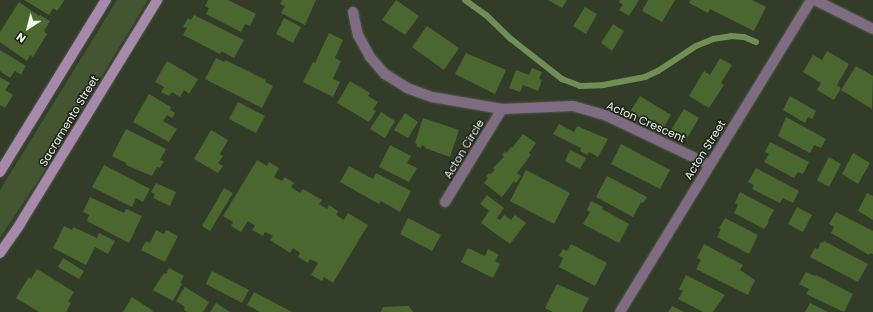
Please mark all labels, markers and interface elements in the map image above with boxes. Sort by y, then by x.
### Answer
north arrow [8,8,48,48]
text: N [13,29,29,47]
street label: Sacramento Street [37,73,101,169]
street label: Acton Crescent [605,99,687,145]
street label: Acton Circle [441,117,487,181]
street label: Acton Street [682,118,728,182]

